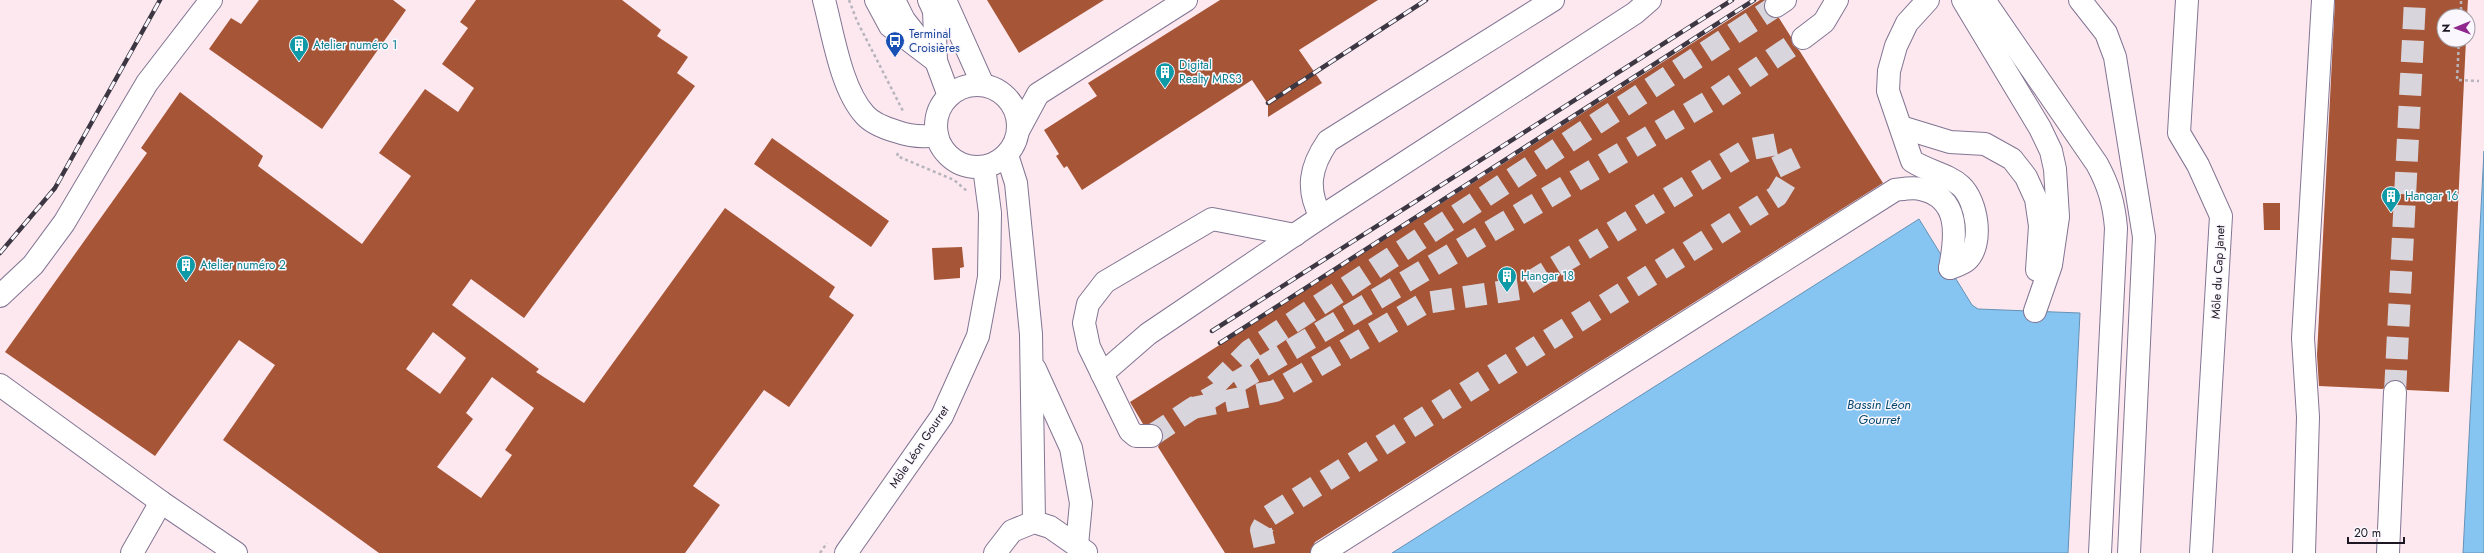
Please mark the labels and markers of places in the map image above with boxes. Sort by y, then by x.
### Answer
place label: Terminal Croisières [909,25,960,57]
bus stop icon: Terminal Croisières [884,30,906,58]
building icon: Atelier numéro 1 [288,34,310,62]
place label: Atelier numéro 1 [313,36,397,54]
place label: Digital Realty MRS3 [1179,56,1242,88]
building icon: Digital Realty MRS3 [1154,61,1176,89]
building icon: Hangar 16 [2380,185,2402,213]
place label: Hangar 16 [2405,187,2458,205]
building icon: Atelier numéro 2 [175,254,197,282]
place label: Atelier numéro 2 [200,256,286,274]
building icon: Hangar 18 [1496,265,1518,293]
place label: Hangar 18 [1521,267,1574,285]

